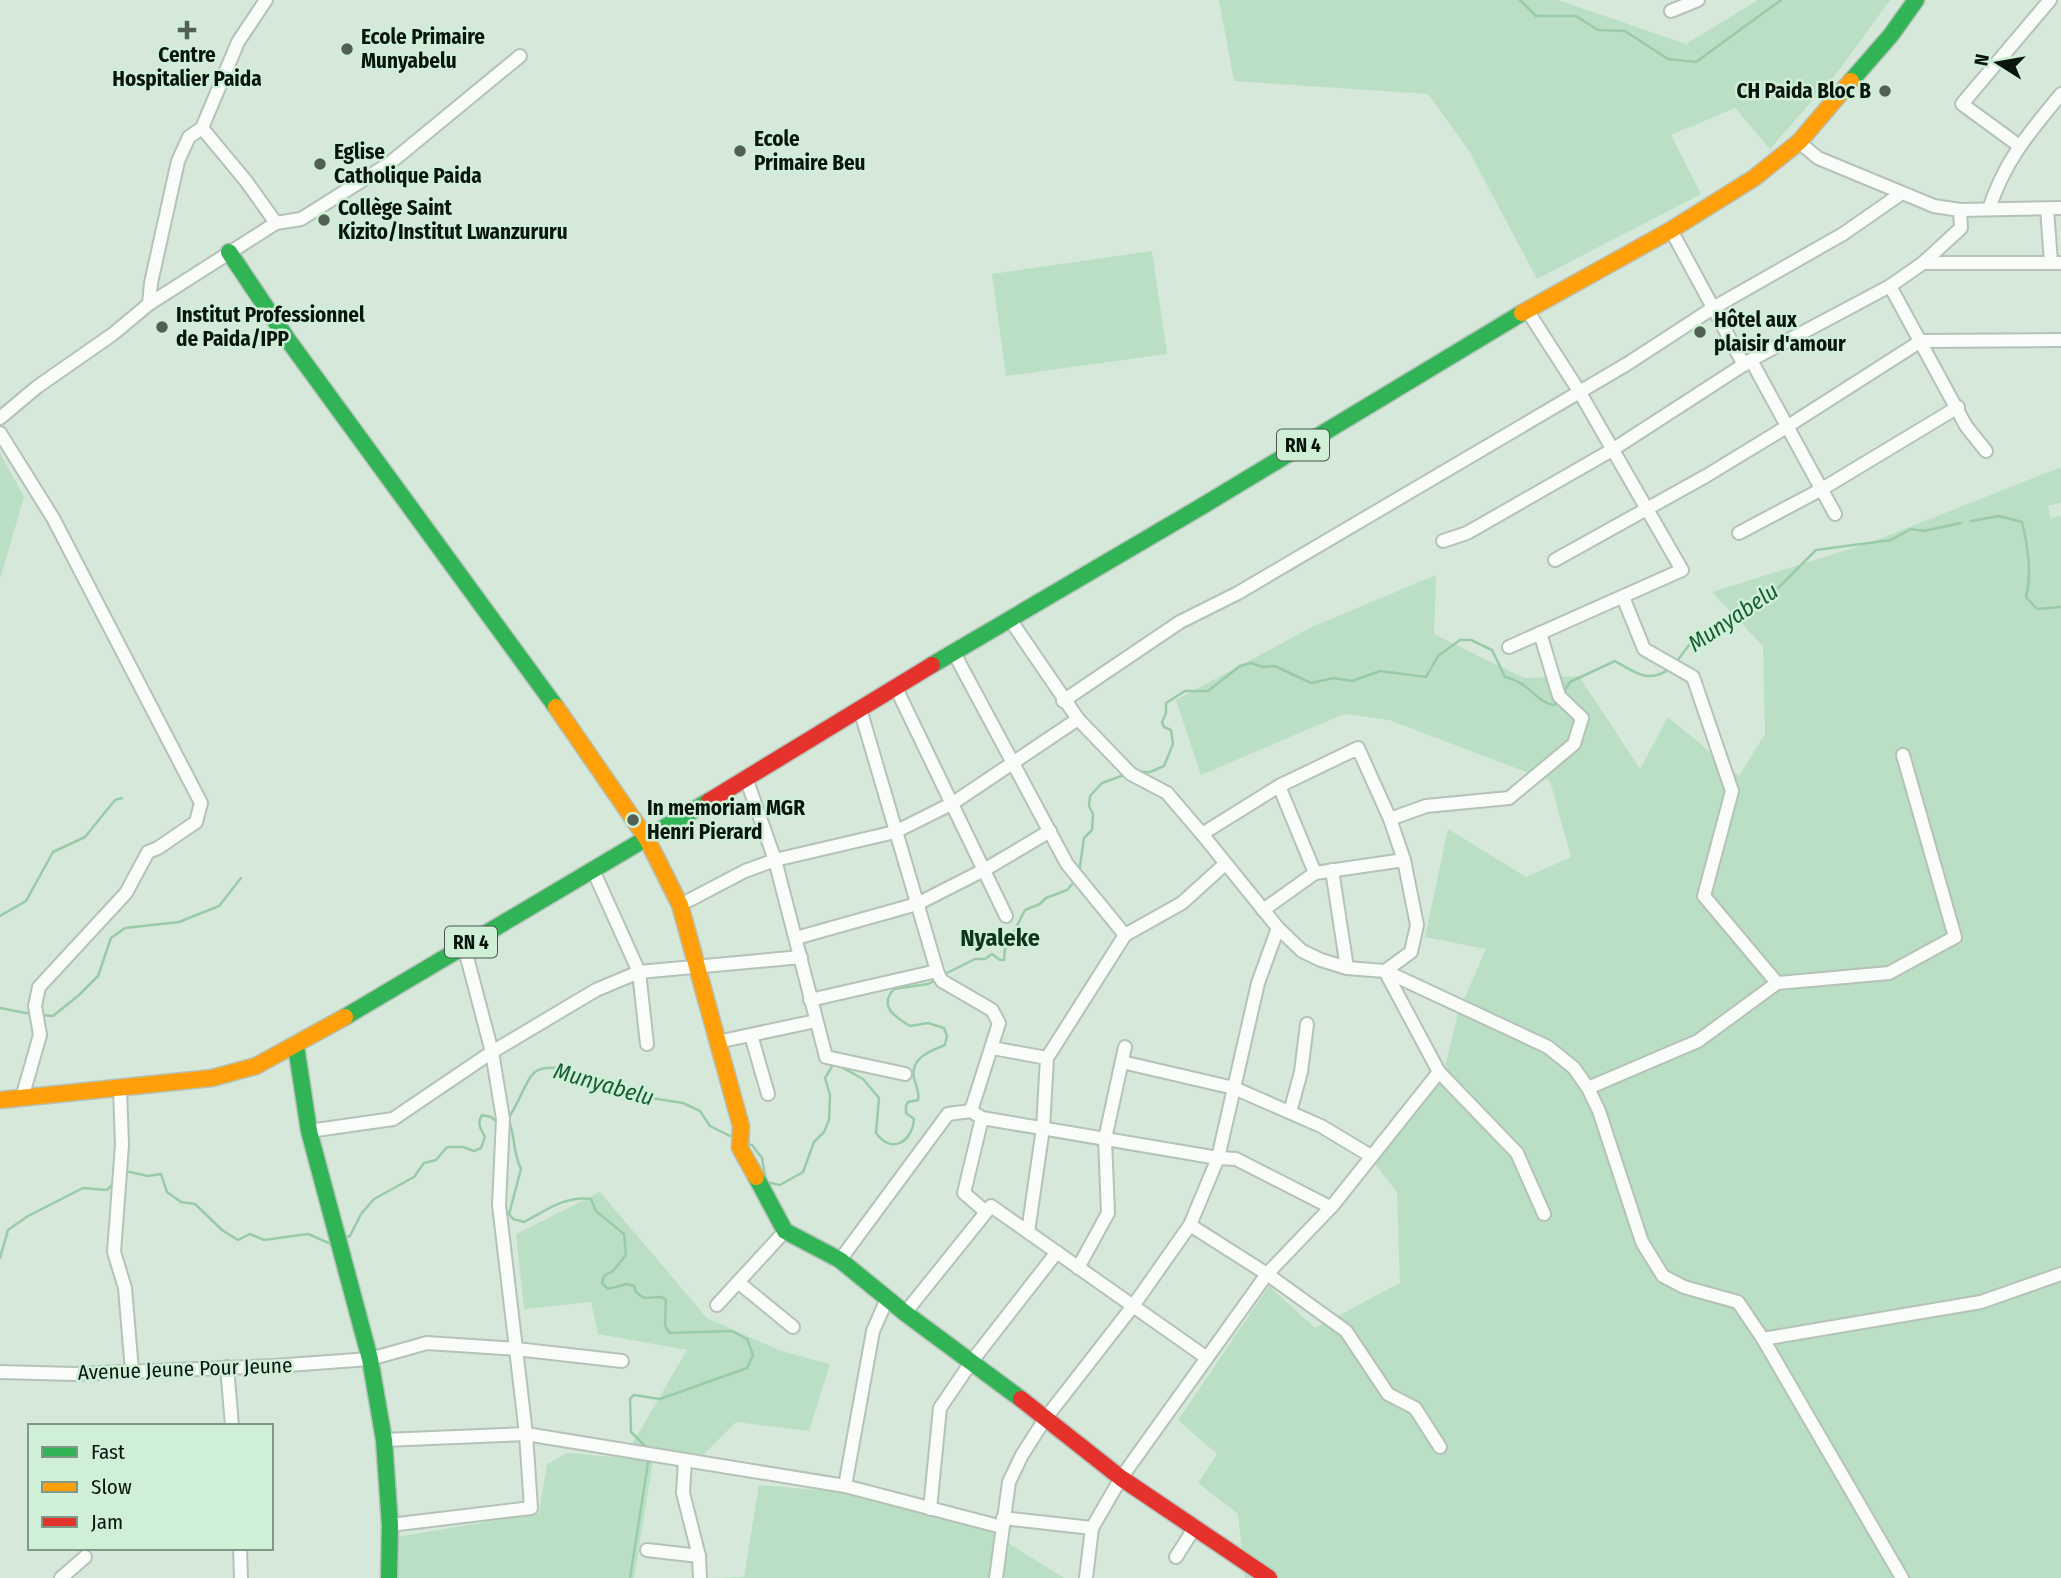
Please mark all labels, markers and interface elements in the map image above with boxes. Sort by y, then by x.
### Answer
marker: Centre Hospitalier Paida [177,20,197,40]
place label: Ecole Primaire Munyabelu [361,24,485,74]
north arrow [1963,28,2033,98]
marker: Ecole Primaire Munyabelu [339,41,355,57]
place label: Centre Hospitalier Paida [112,42,262,92]
text: N [1969,52,1994,68]
place label: CH Paida Bloc B [1737,78,1871,104]
marker: CH Paida Bloc B [1877,83,1893,99]
place label: Ecole Primaire Beu [754,126,865,176]
place label: Eglise Catholique Paida [334,139,482,189]
marker: Ecole Primaire Beu [732,143,748,159]
marker: Eglise Catholique Paida [312,156,328,172]
place label: Collège Saint Kizito/Institut Lwanzururu [338,195,568,245]
marker: Collège Saint Kizito/Institut Lwanzururu [316,212,332,228]
place label: Institut Professionnel de Paida/IPP [176,302,365,352]
place label: Hôtel aux plaisir d'amour [1714,307,1846,357]
marker: Institut Professionnel de Paida/IPP [154,319,170,335]
marker: Hôtel aux plaisir d'amour [1692,324,1708,340]
road number: RN 4 [1277,430,1329,460]
water label: Munyabelu [1682,577,1784,657]
place label: In memoriam MGR Henri Pierard [647,795,805,845]
marker: In memoriam MGR Henri Pierard [625,812,641,828]
district label: Nyaleke [960,924,1040,952]
road number: RN 4 [445,926,497,958]
water label: Munyabelu [551,1056,657,1112]
street label: Avenue Jeune Pour Jeune [77,1352,293,1386]
legend [28,1424,273,1550]
text: Fast [91,1439,125,1465]
text: Slow [91,1474,132,1500]
text: Jam [91,1509,123,1535]

